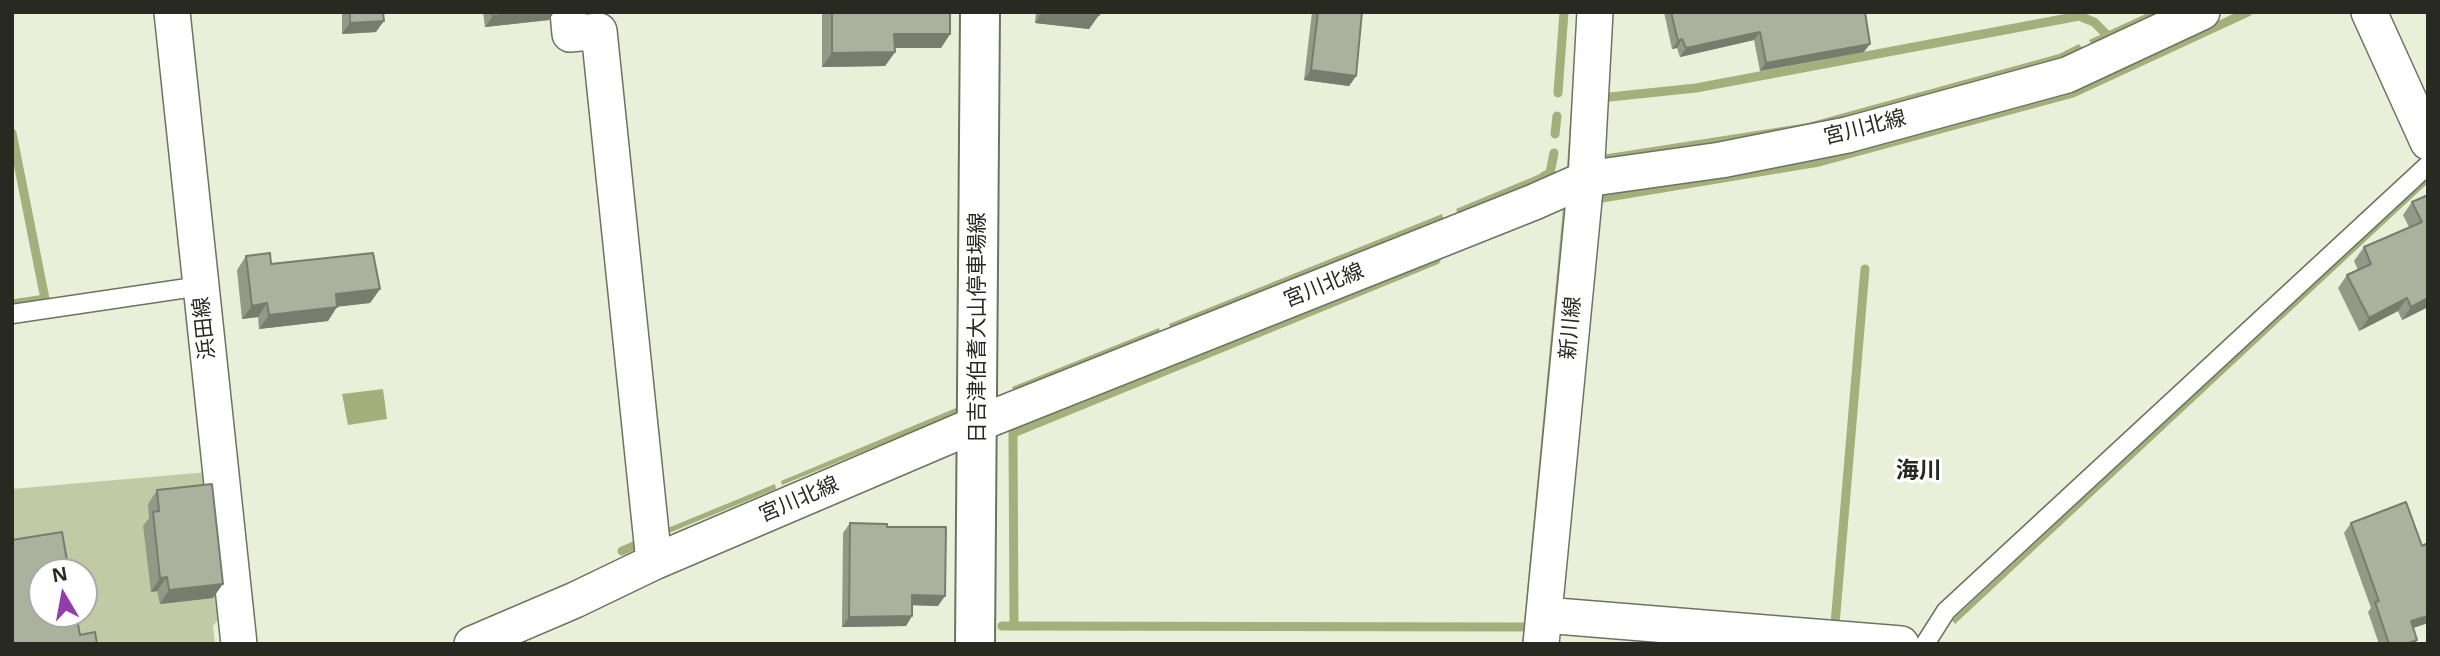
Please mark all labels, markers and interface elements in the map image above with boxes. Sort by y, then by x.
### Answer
street label: 宮川北線 [1821,106,1909,150]
street label: 日吉津伯耆大山停車場線 [965,213,991,443]
street label: 宮川北線 [1280,259,1368,313]
street label: 浜田線 [189,295,221,361]
street label: 新川線 [1556,296,1586,360]
district label: 海川 [1896,457,1942,485]
street label: 宮川北線 [755,472,843,528]
north arrow [28,558,98,628]
text: N [50,560,70,588]

